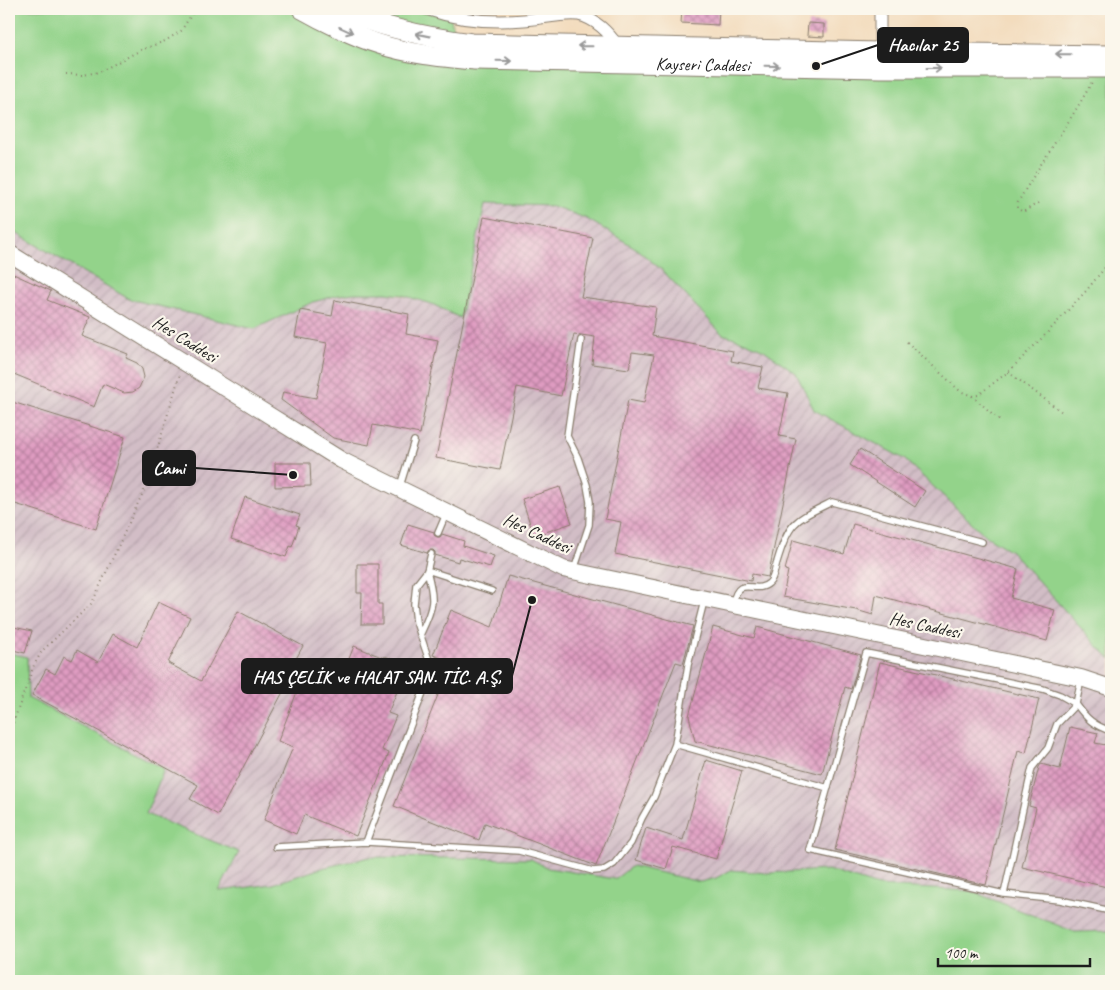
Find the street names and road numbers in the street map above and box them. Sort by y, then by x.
street label: Kayseri Caddesi [655,53,753,76]
street label: Hes Caddesi [149,311,224,369]
street label: Hes Caddesi [500,508,577,559]
street label: Hes Caddesi [888,607,965,644]

